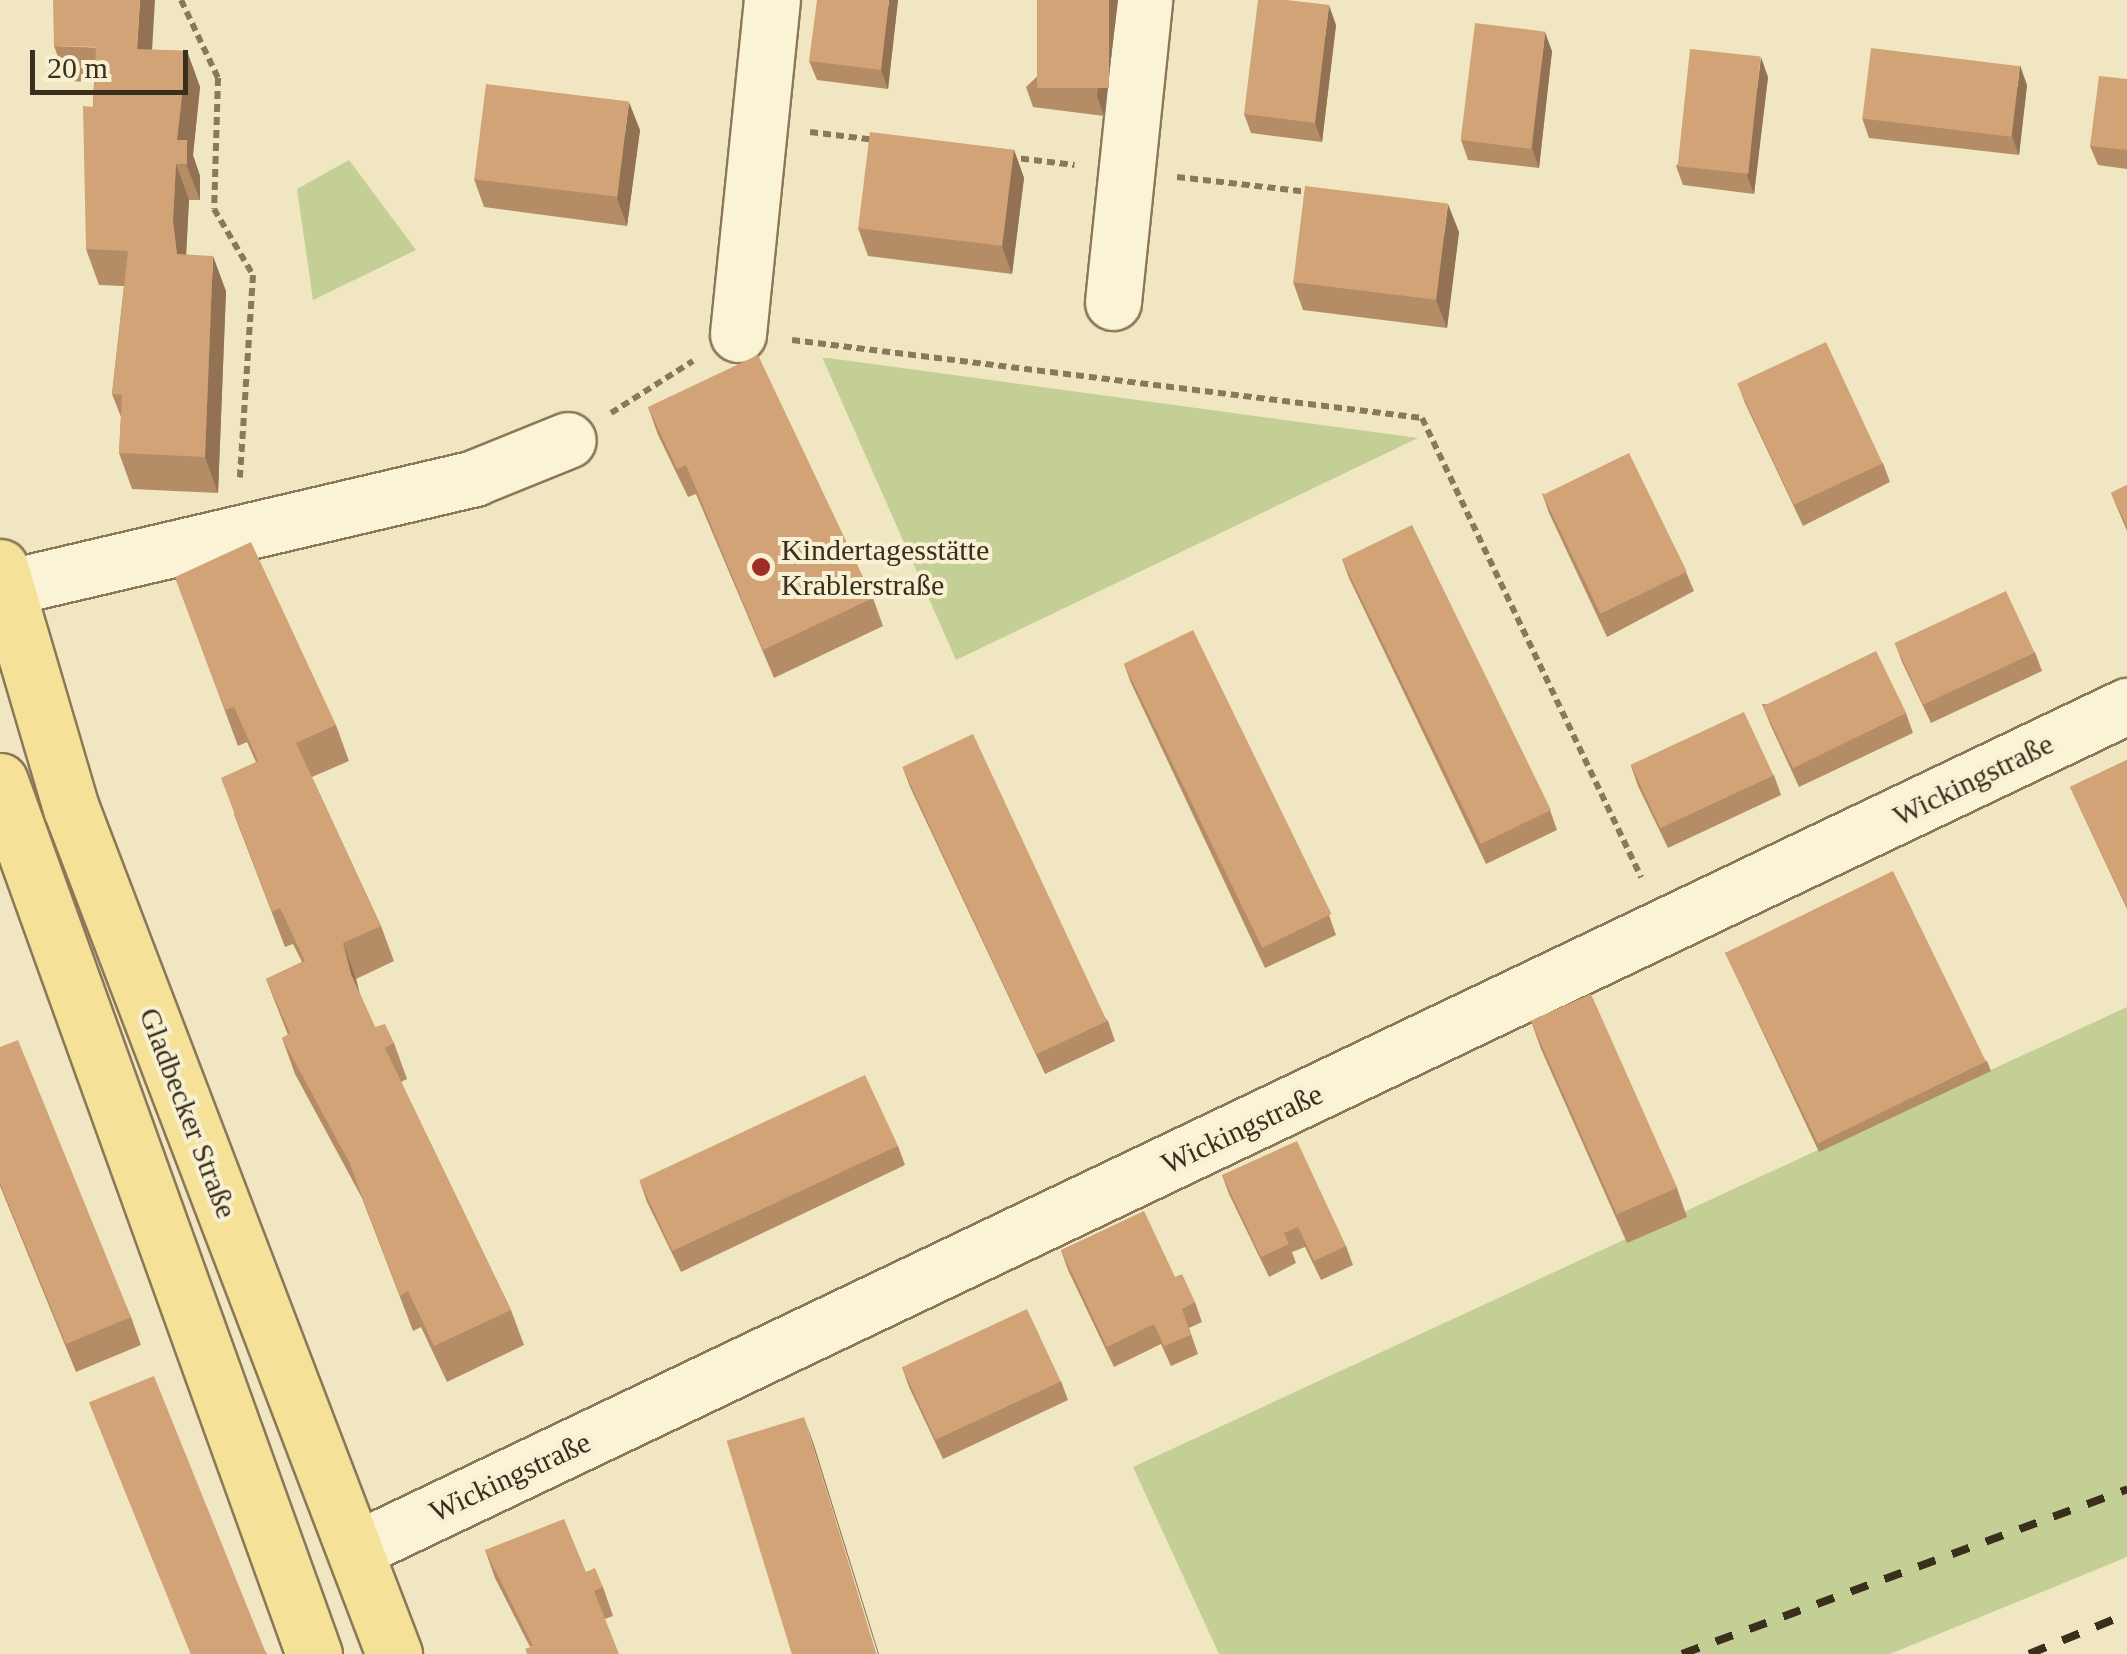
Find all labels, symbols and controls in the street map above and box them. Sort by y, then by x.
scale bar [35,30,192,92]
text: 20 m [47,51,108,84]
place label: Kindertagesstätte Krablerstraße [781,532,989,602]
marker: Kindertagesstätte Krablerstraße [750,556,772,578]
street label: Wickingstraße [1887,726,2059,834]
street label: Gladbecker Straße [131,1003,245,1223]
street label: Wickingstraße [1156,1076,1328,1182]
street label: Wickingstraße [424,1424,596,1530]

